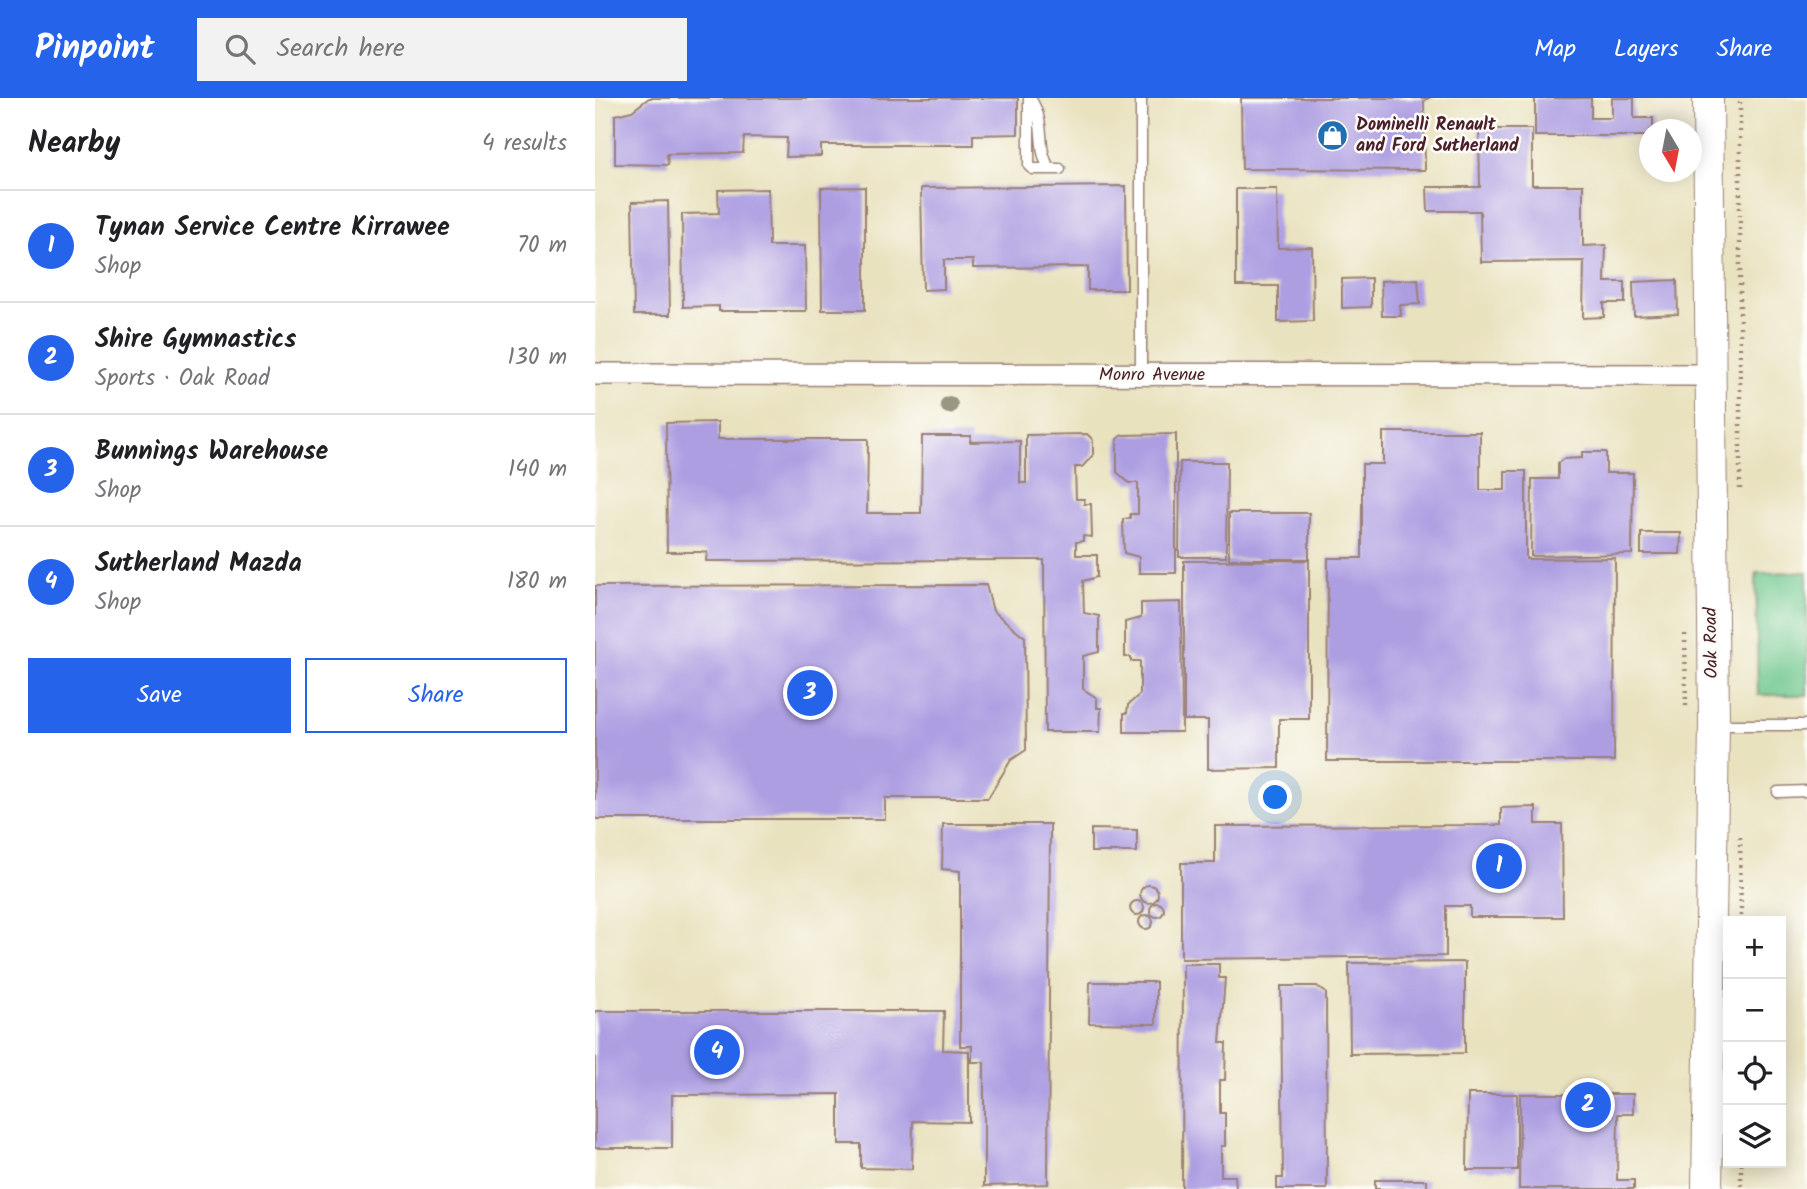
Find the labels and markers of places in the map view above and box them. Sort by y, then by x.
place label: Dominelli Renault and Ford Sutherland [1356,111,1519,161]
shop icon: Dominelli Renault and Ford Sutherland [1316,118,1350,152]
pin: 3 [787,667,833,719]
pin: 1 [1476,840,1522,892]
pin: 4 [694,1026,740,1078]
pin: 2 [1565,1079,1611,1131]

